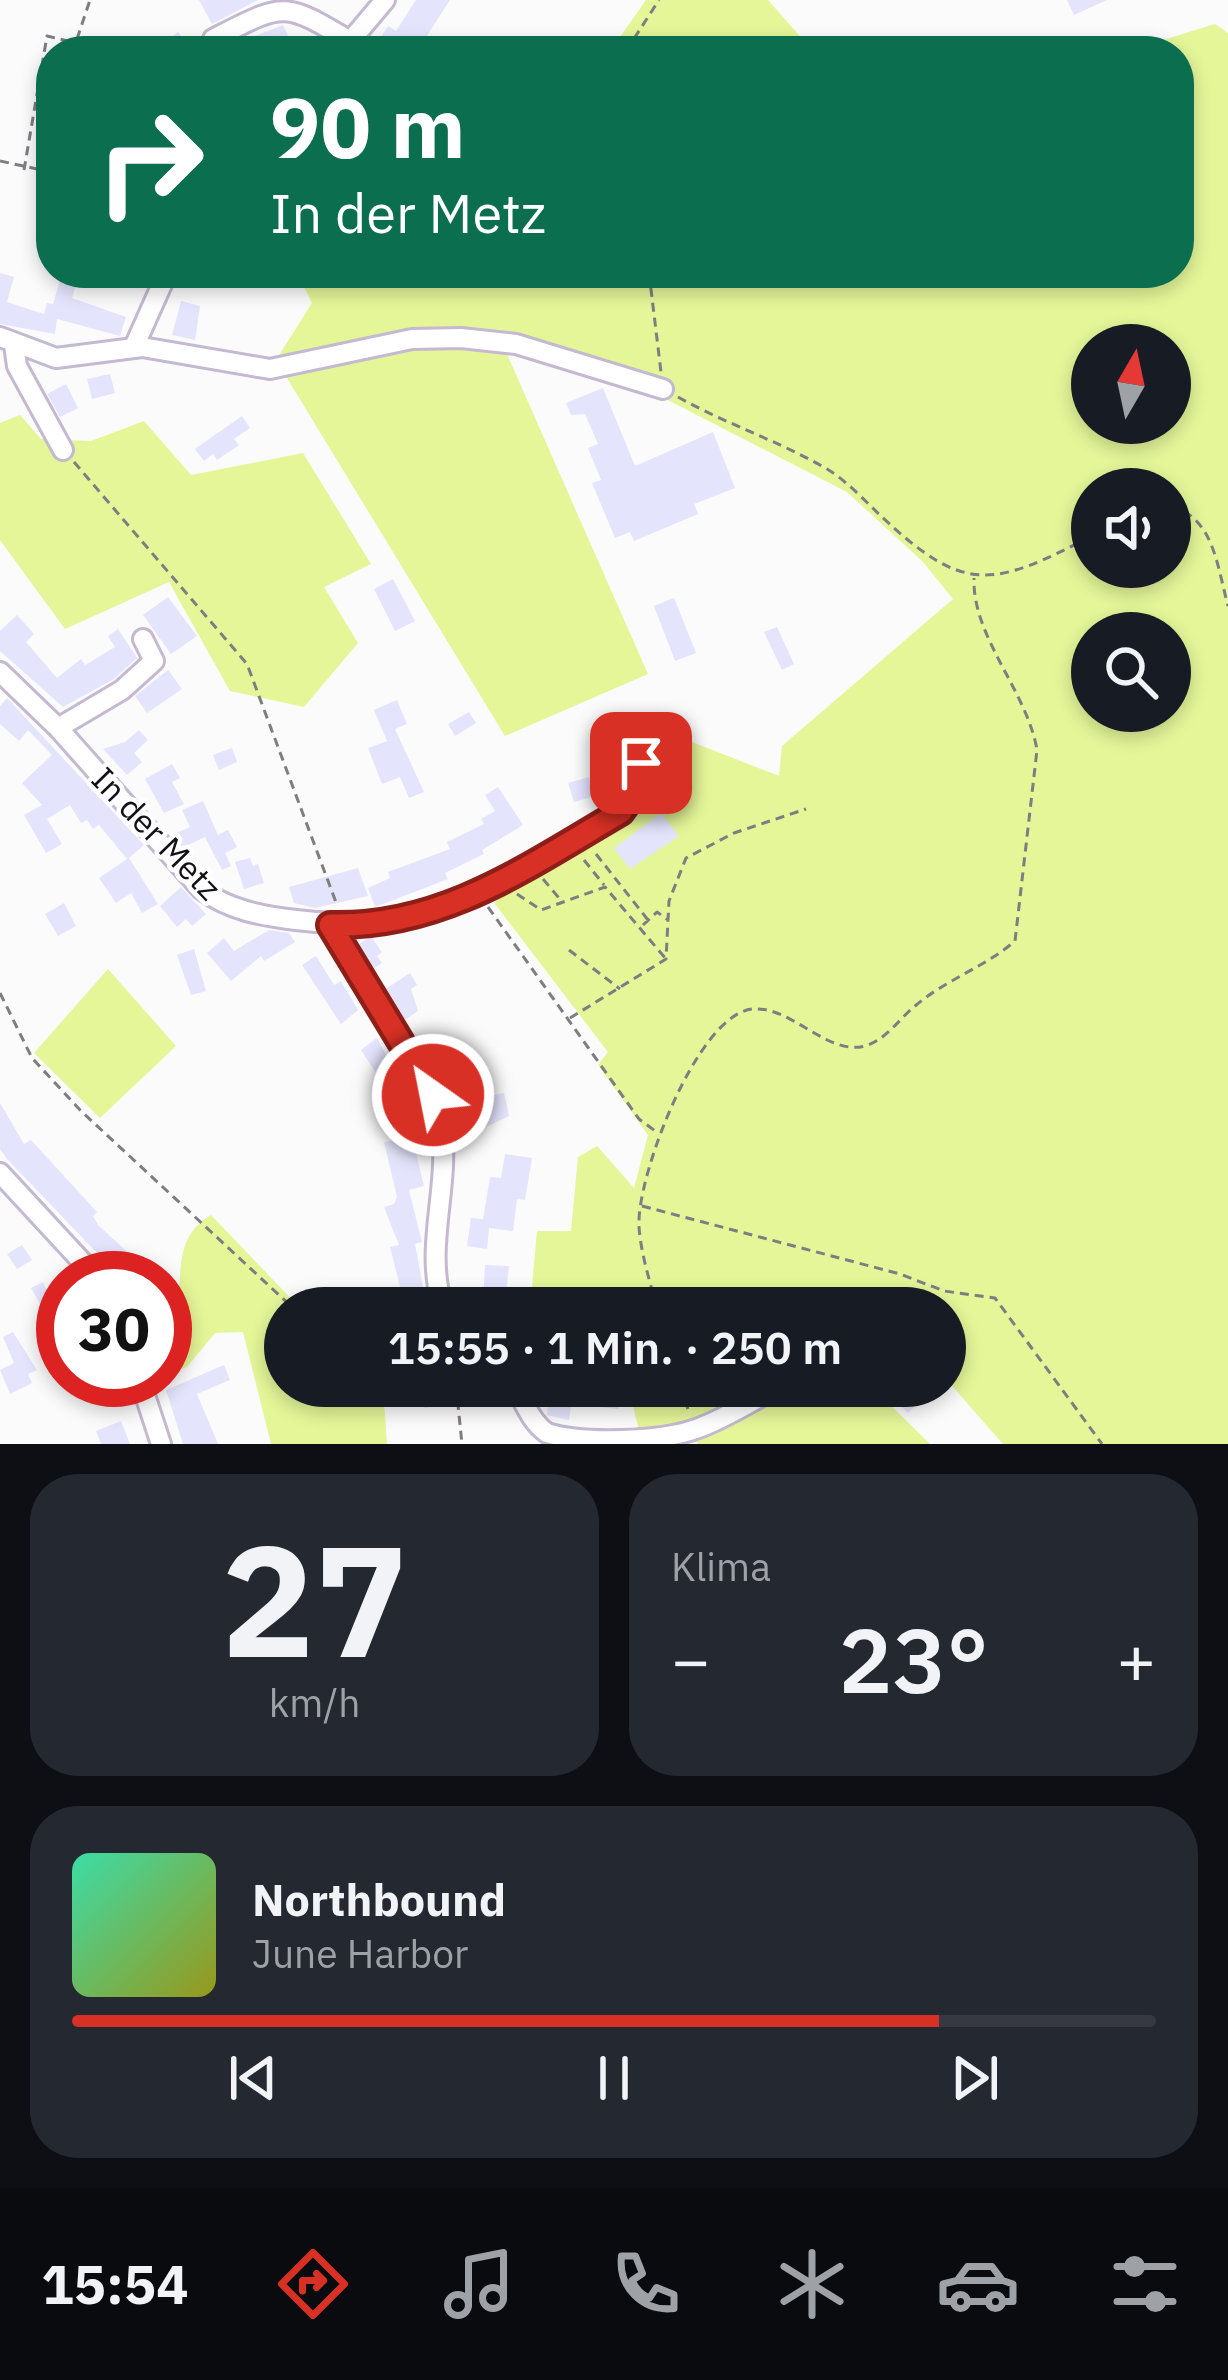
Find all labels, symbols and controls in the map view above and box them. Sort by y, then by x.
text: 90 m [270,72,466,181]
icon: right [72,84,228,240]
text: In der Metz [270,178,546,248]
north arrow [1071,324,1191,444]
map controls [1071,324,1191,732]
button: sound [1071,468,1191,588]
button: search [1071,612,1191,732]
pin [590,712,692,814]
icon: arrive [608,730,674,796]
street label: In der Metz [83,757,231,909]
position arrow [370,1032,496,1158]
speed limit sign: 30 [36,1251,192,1407]
text: 15:55 · 1 Min. · 250 m [388,1318,842,1376]
text: 27 [221,1497,408,1700]
text: Klima [671,1541,771,1592]
text: 23° [838,1601,989,1718]
text: − [671,1616,711,1702]
text: + [1116,1616,1156,1702]
text: km/h [269,1677,360,1728]
text: Northbound [252,1870,506,1928]
text: June Harbor [252,1928,468,1979]
icon: previous [220,2045,286,2111]
icon: pause [581,2045,647,2111]
icon: next [942,2045,1008,2111]
icon: directions [271,2242,355,2326]
icon: music [437,2242,521,2326]
icon: phone [604,2242,688,2326]
icon: climate [770,2242,854,2326]
icon: car [936,2242,1020,2326]
icon: filters [1103,2242,1187,2326]
text: 15:54 [41,2249,189,2319]

